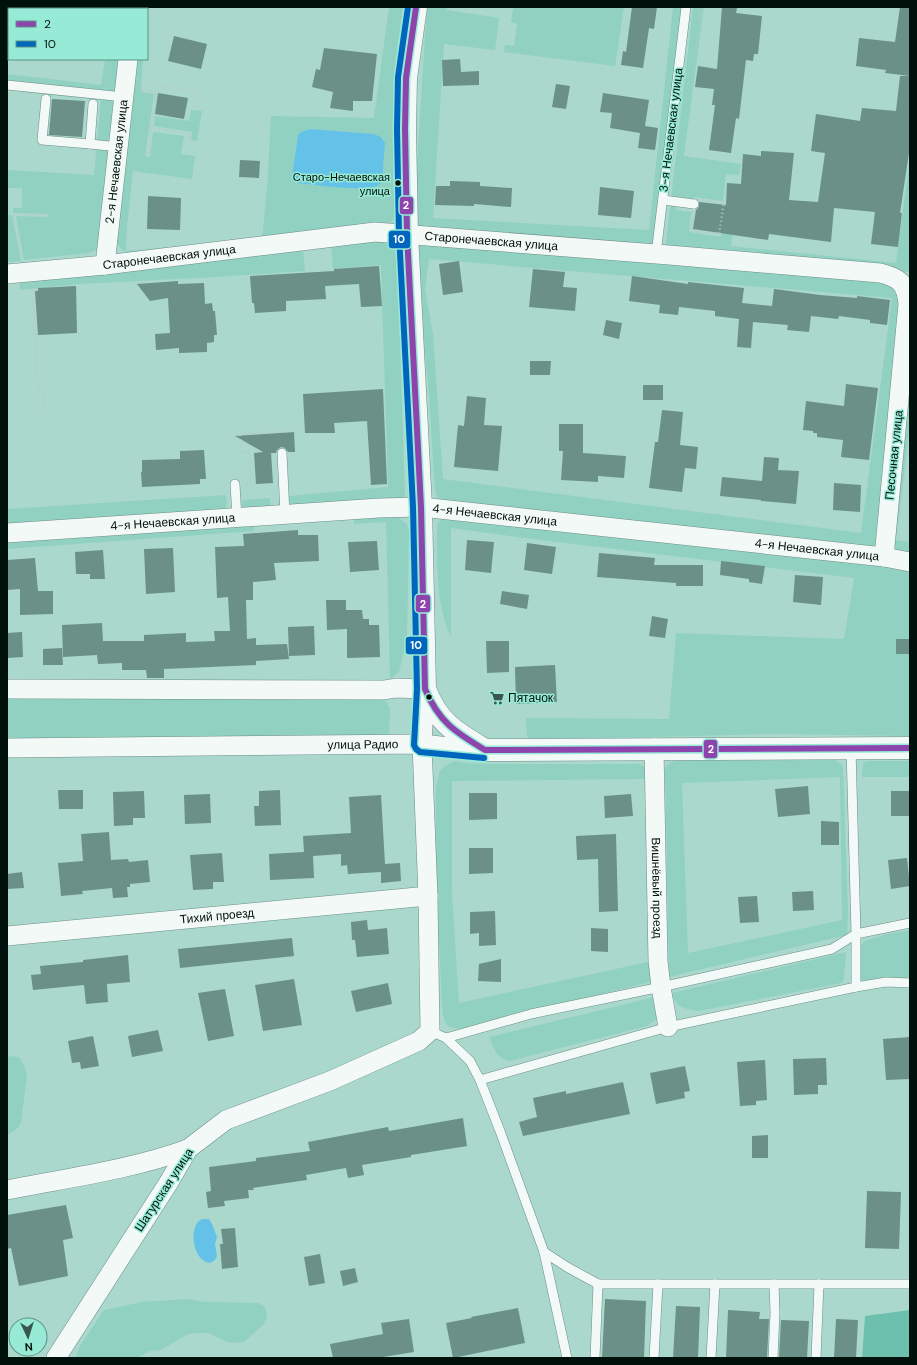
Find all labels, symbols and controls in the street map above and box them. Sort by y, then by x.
legend [8,8,148,60]
text: 2 [44,16,51,32]
text: 10 [44,36,56,52]
street label: 3-я Нечаевская улица [655,67,687,193]
street label: 2-я Нечаевская улица [102,98,131,225]
place label: Старо-Нечаевская улица [293,170,391,198]
marker: Старо-Нечаевская улица [393,178,403,188]
line badge: 2 [399,196,414,215]
text: 2 [403,198,409,212]
street label: Старонечаевская улица [424,228,559,254]
line badge: 10 [388,230,411,249]
text: 10 [393,232,405,246]
street label: Старонечаевская улица [102,241,237,273]
street label: Песочная улица [881,409,907,501]
street label: 4-я Нечаевская улица [432,500,558,530]
street label: 4-я Нечаевская улица [110,510,236,534]
street label: 4-я Нечаевская улица [754,535,880,564]
line badge: 2 [415,594,431,613]
text: 2 [420,597,426,611]
line badge: 10 [405,636,428,655]
text: 10 [410,638,422,652]
supermarket icon: Пятачок [489,690,505,706]
place label: Пятачок [508,690,554,706]
unlabelled marker [424,692,434,702]
street label: улица Радио [327,736,399,753]
line badge: 2 [703,739,718,759]
text: 2 [708,742,714,756]
street label: Вишнёвый проезд [648,837,666,939]
street label: Тихий проезд [179,905,255,928]
street label: Шатурская улица [131,1145,197,1235]
north arrow [8,1317,48,1357]
text: N [24,1340,33,1354]

